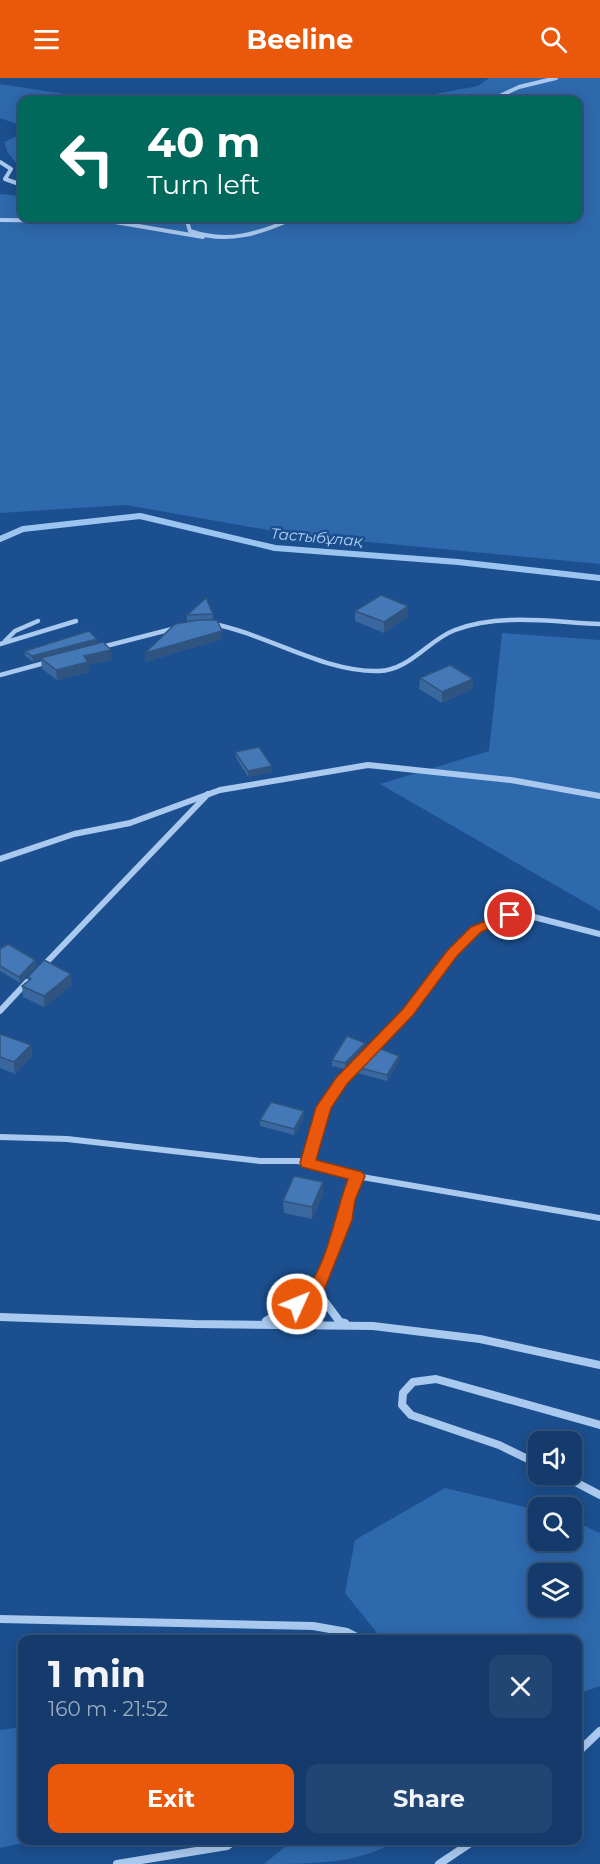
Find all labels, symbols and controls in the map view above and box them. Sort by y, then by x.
icon: menu [30,23,63,56]
text: Beeline [247,23,353,56]
icon: search [537,23,570,56]
text: 40 m [147,116,260,168]
icon: left [48,120,126,198]
text: Turn left [147,168,260,201]
water label: Тастыбұлақ [270,523,365,551]
pin [484,889,535,940]
icon: arrive [493,898,526,931]
position arrow [265,1272,329,1336]
map controls [528,1431,582,1617]
button: sound [528,1431,582,1485]
button: search [528,1497,582,1551]
button: layers [528,1563,582,1617]
text: 1 min [48,1652,146,1696]
button: close [489,1655,552,1718]
text: 160 m · 21:52 [48,1697,168,1721]
button: Exit [48,1764,294,1833]
button: Share [306,1764,552,1833]

